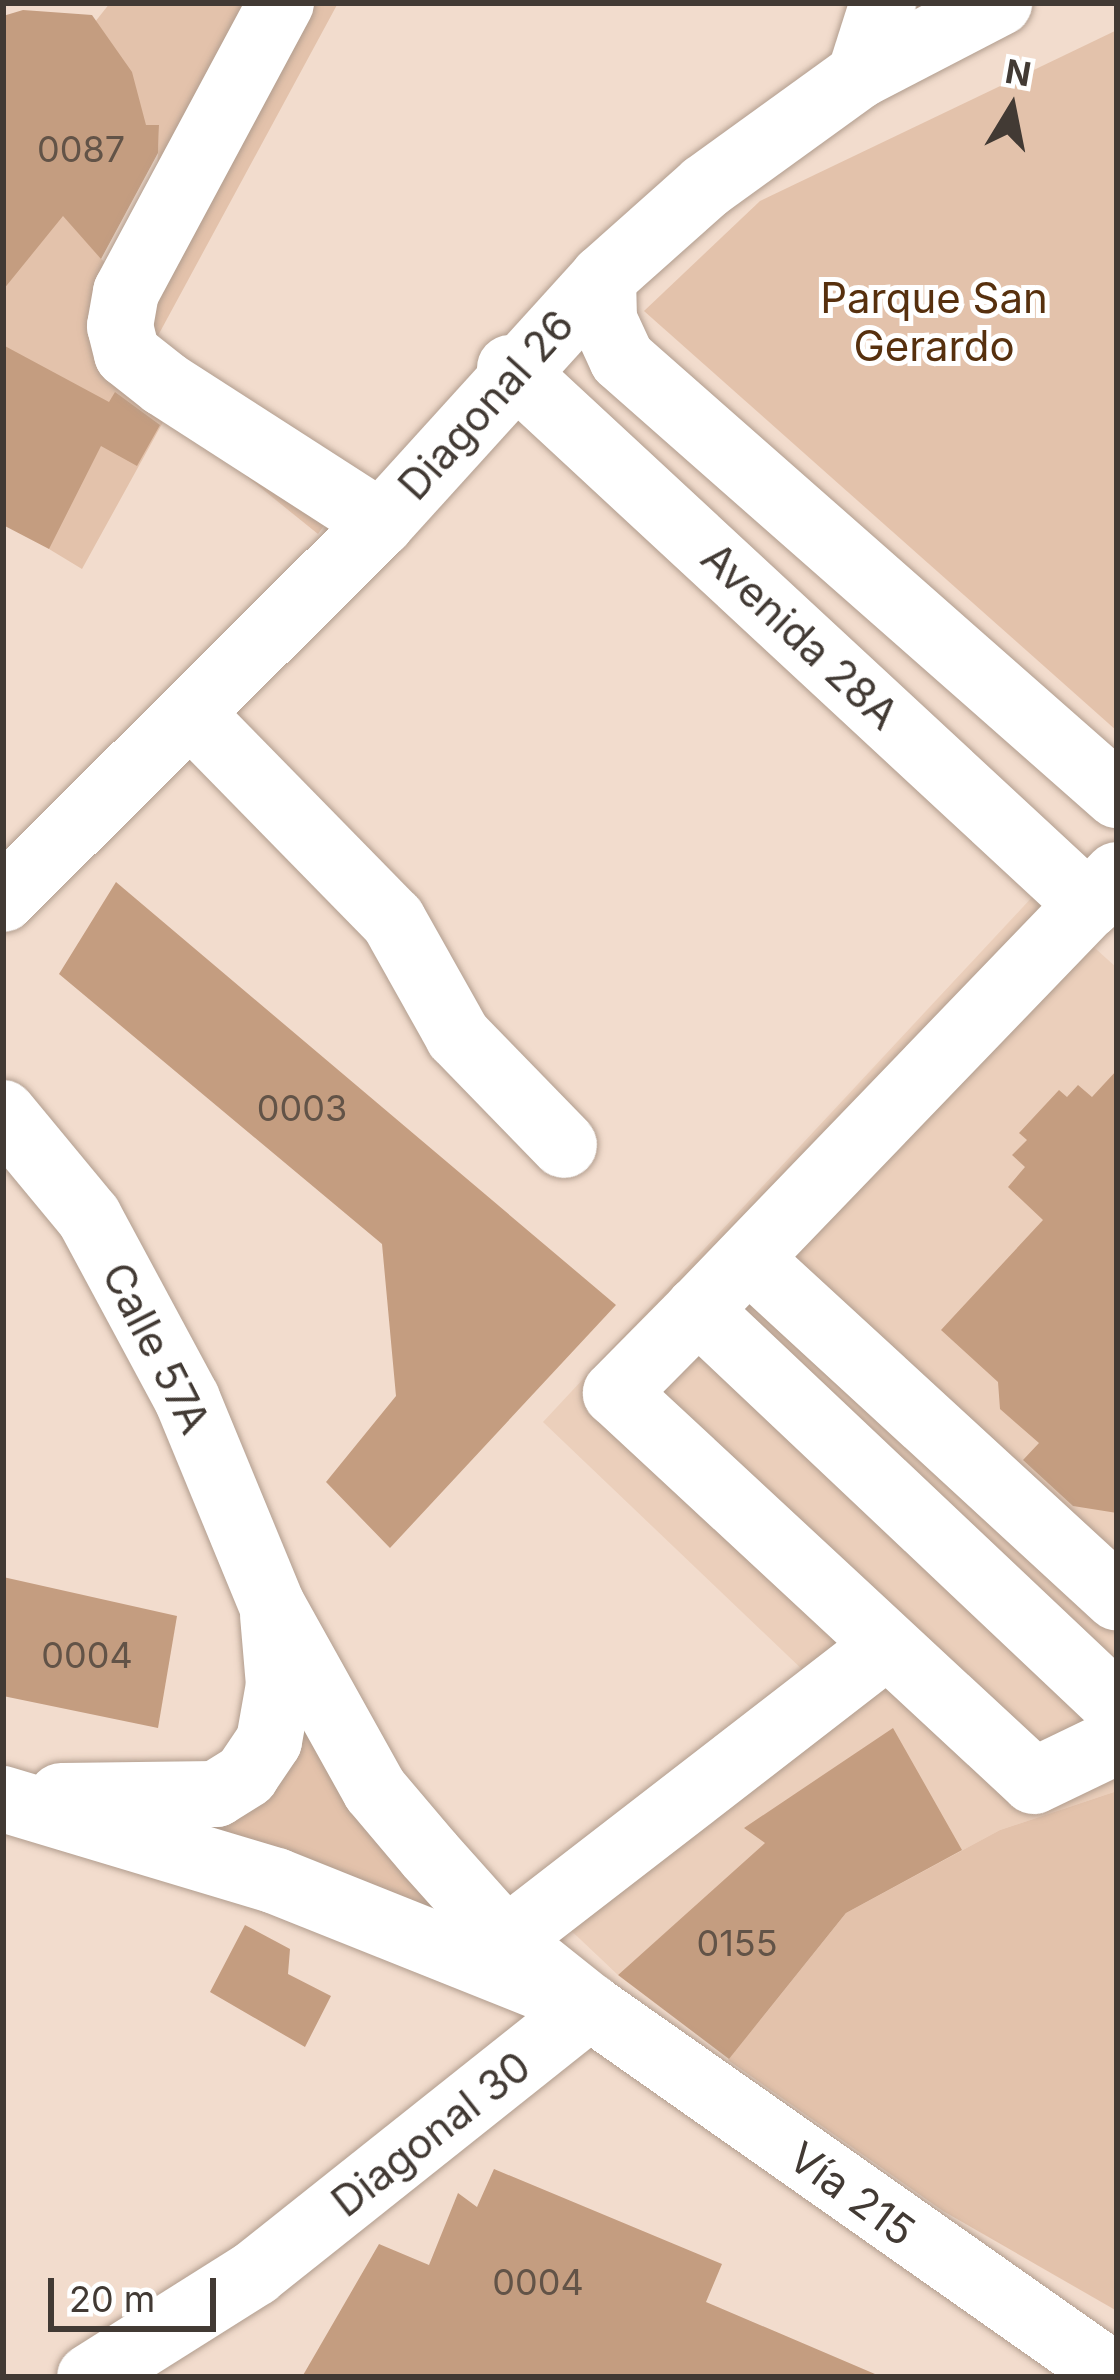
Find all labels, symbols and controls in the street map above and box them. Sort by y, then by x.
north arrow [952,48,1072,168]
text: N [1002,51,1034,94]
house number: 0087 [37,128,125,172]
park label: Parque San Gerardo [820,273,1048,372]
street label: Diagonal 26 [388,300,584,510]
street label: Avenida 28A [691,532,909,740]
house number: 0003 [257,1087,347,1131]
street label: Calle 57A [92,1254,220,1442]
house number: 0004 [41,1634,133,1678]
house number: 0155 [696,1922,778,1966]
street label: Diagonal 30 [322,2041,540,2227]
street label: Vía 215 [779,2132,925,2256]
scale bar [54,2254,222,2328]
house number: 0004 [492,2261,584,2305]
text: 20 m [69,2277,155,2321]

